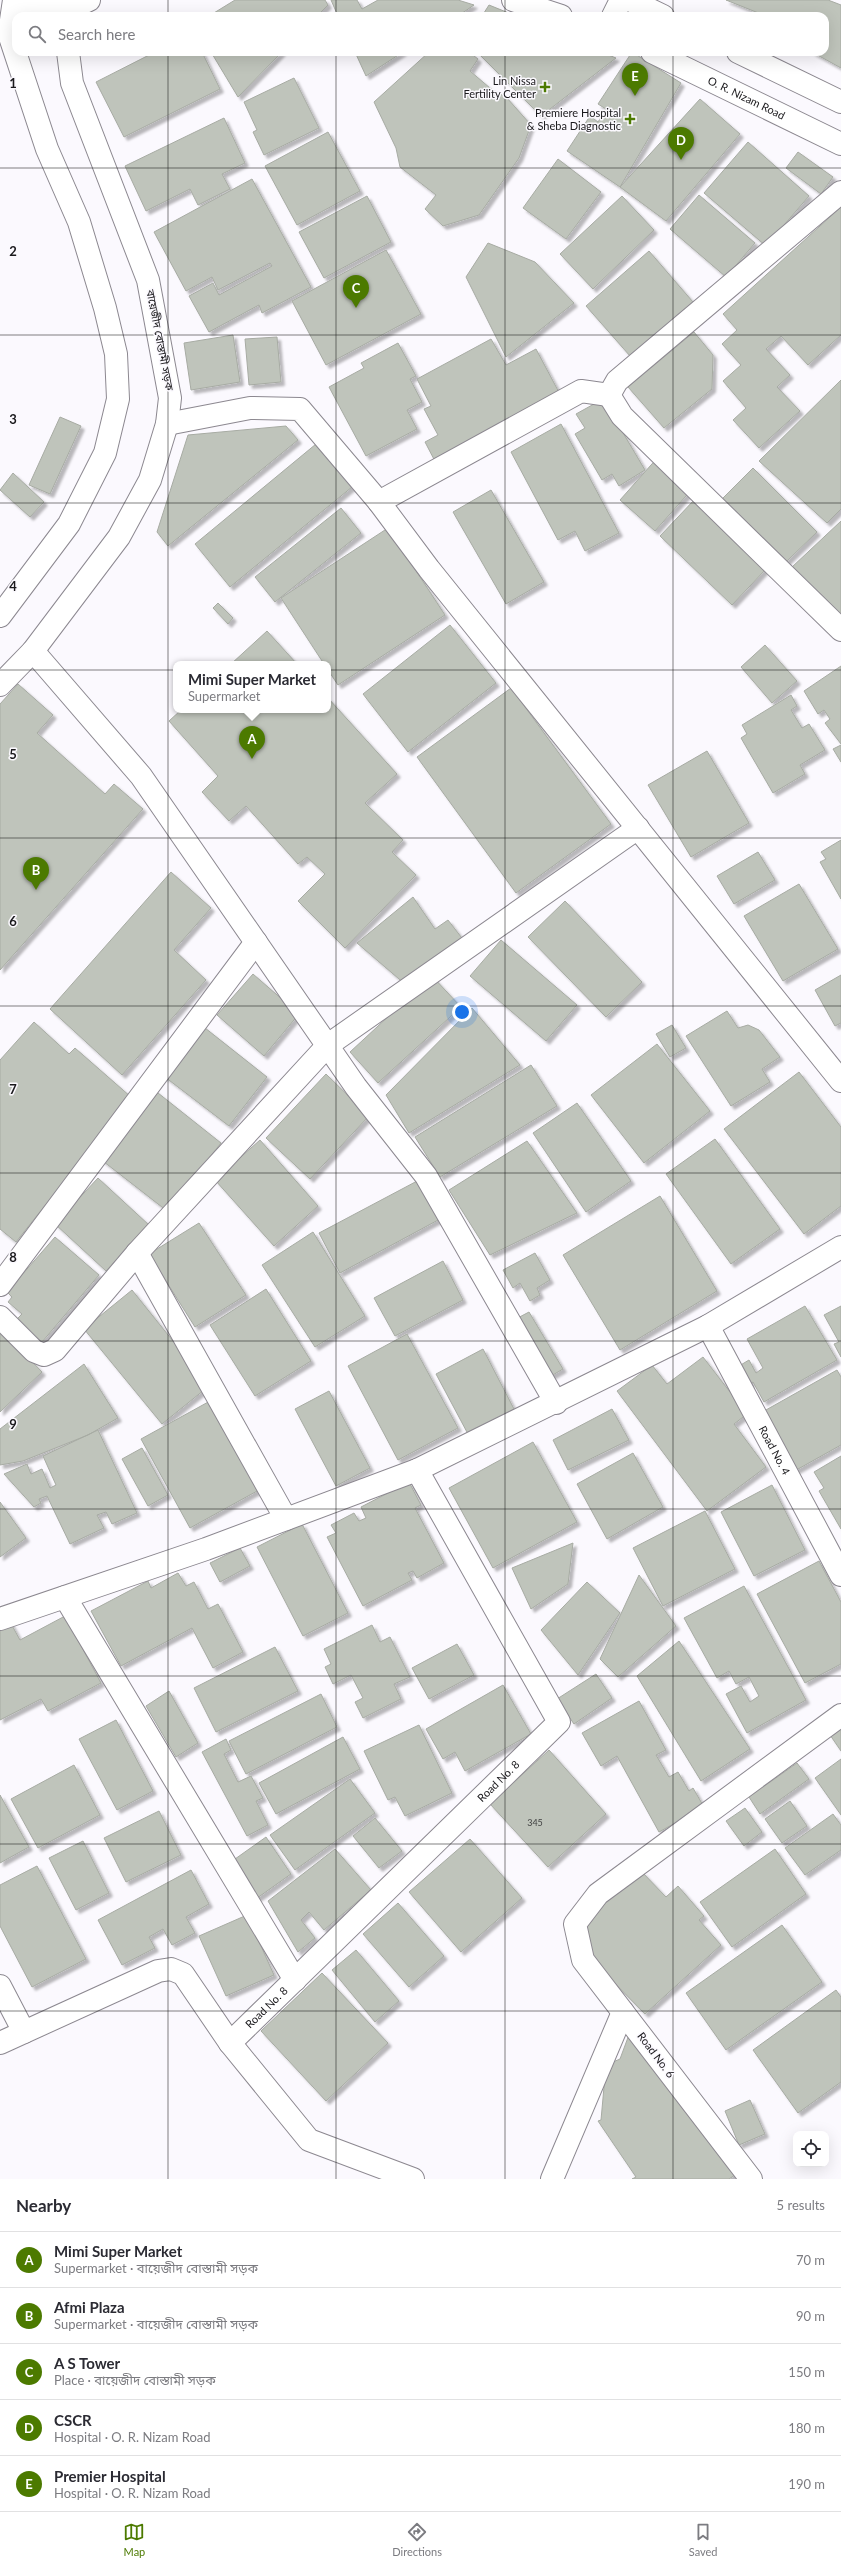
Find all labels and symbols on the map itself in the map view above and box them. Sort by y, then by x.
pin: E [622,63,648,96]
street label: O. R. Nizam Road [706,73,787,122]
place label: Lin Nissa Fertility Center [463,74,536,100]
text: 1 [9,75,17,91]
marker: Lin Nissa Fertility Center [539,81,551,93]
place label: Premiere Hospital & Sheba Diagnostic [527,106,621,132]
marker: Premiere Hospital & Sheba Diagnostic [624,113,636,125]
pin: D [668,127,694,160]
text: 2 [9,243,17,259]
pin: C [343,275,369,308]
street label: বায়েজীদ বোস্তামী সড়ক [144,287,177,392]
text: 3 [9,411,17,427]
text: 4 [9,578,17,594]
pin: A [239,726,265,759]
text: 5 [9,746,17,762]
pin: B [23,857,49,890]
text: 6 [9,913,17,929]
your location [452,1002,472,1022]
text: 7 [9,1081,17,1097]
text: 8 [9,1249,17,1265]
text: 9 [9,1416,17,1432]
street label: Road No. 4 [757,1423,794,1477]
street label: Road No. 8 [474,1757,522,1804]
house number: 345 [527,1817,543,1828]
street label: Road No. 8 [242,1984,290,2030]
street label: Road No. 6 [635,2029,678,2080]

